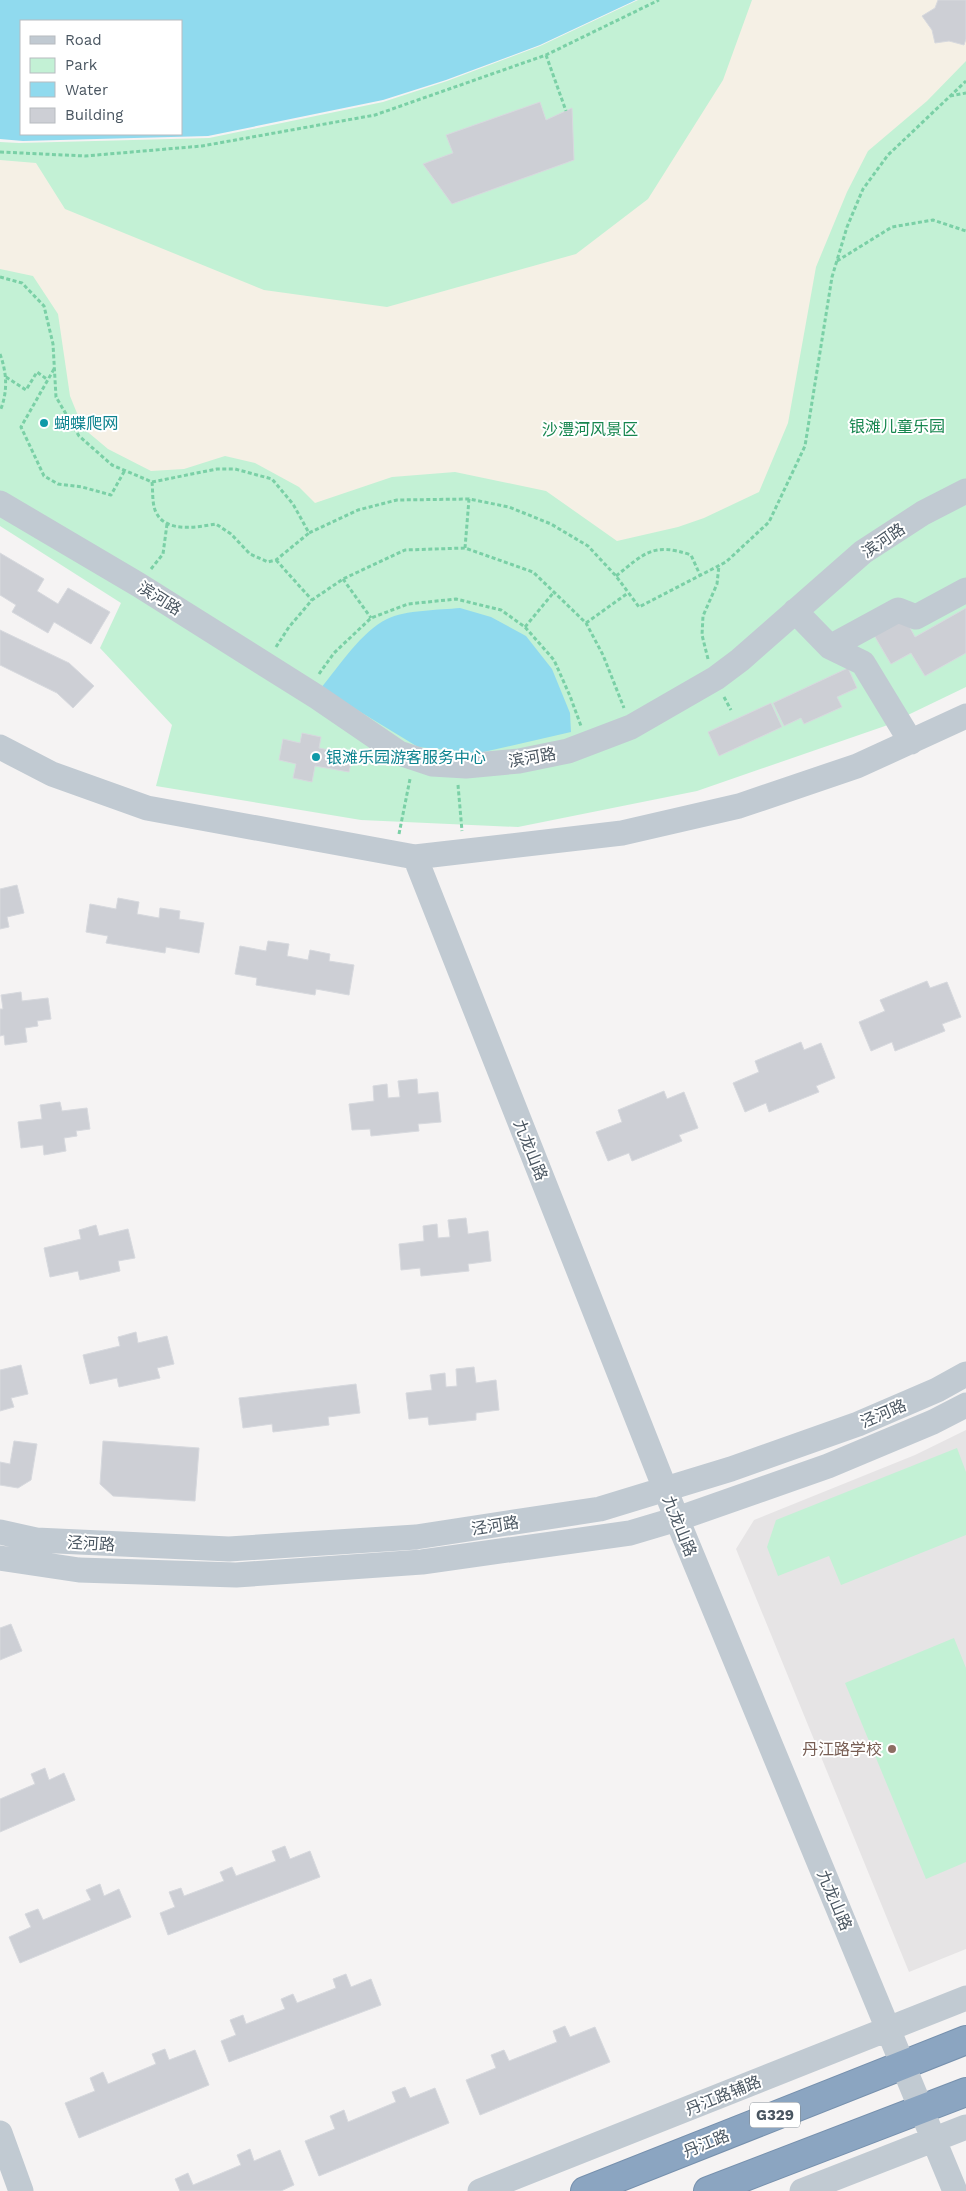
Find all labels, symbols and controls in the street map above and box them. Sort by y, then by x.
legend [20,20,182,135]
text: Road [65,31,102,49]
text: Park [65,56,98,74]
text: Water [65,81,108,99]
text: Building [65,106,123,124]
place label: 蝴蝶爬网 [54,414,118,433]
marker: 蝴蝶爬网 [38,417,50,429]
park label: 银滩儿童乐园 [849,417,945,436]
park label: 沙澧河风景区 [542,420,638,439]
street label: 滨河路 [858,519,908,562]
street label: 滨河路 [134,578,185,619]
street label: 滨河路 [507,744,557,771]
place label: 银滩乐园游客服务中心 [326,748,486,767]
marker: 银滩乐园游客服务中心 [310,751,322,763]
street label: 九龙山路 [510,1117,551,1183]
street label: 泾河路 [857,1395,909,1432]
street label: 九龙山路 [659,1493,700,1559]
street label: 泾河路 [470,1512,520,1539]
street label: 泾河路 [67,1533,115,1554]
place label: 丹江路学校 [802,1740,882,1759]
marker: 丹江路学校 [886,1743,898,1755]
street label: 九龙山路 [813,1867,856,1933]
street label: 丹江路辅路 [683,2072,764,2119]
road number: G329 [750,2102,800,2128]
street label: 丹江路 [680,2126,732,2161]

